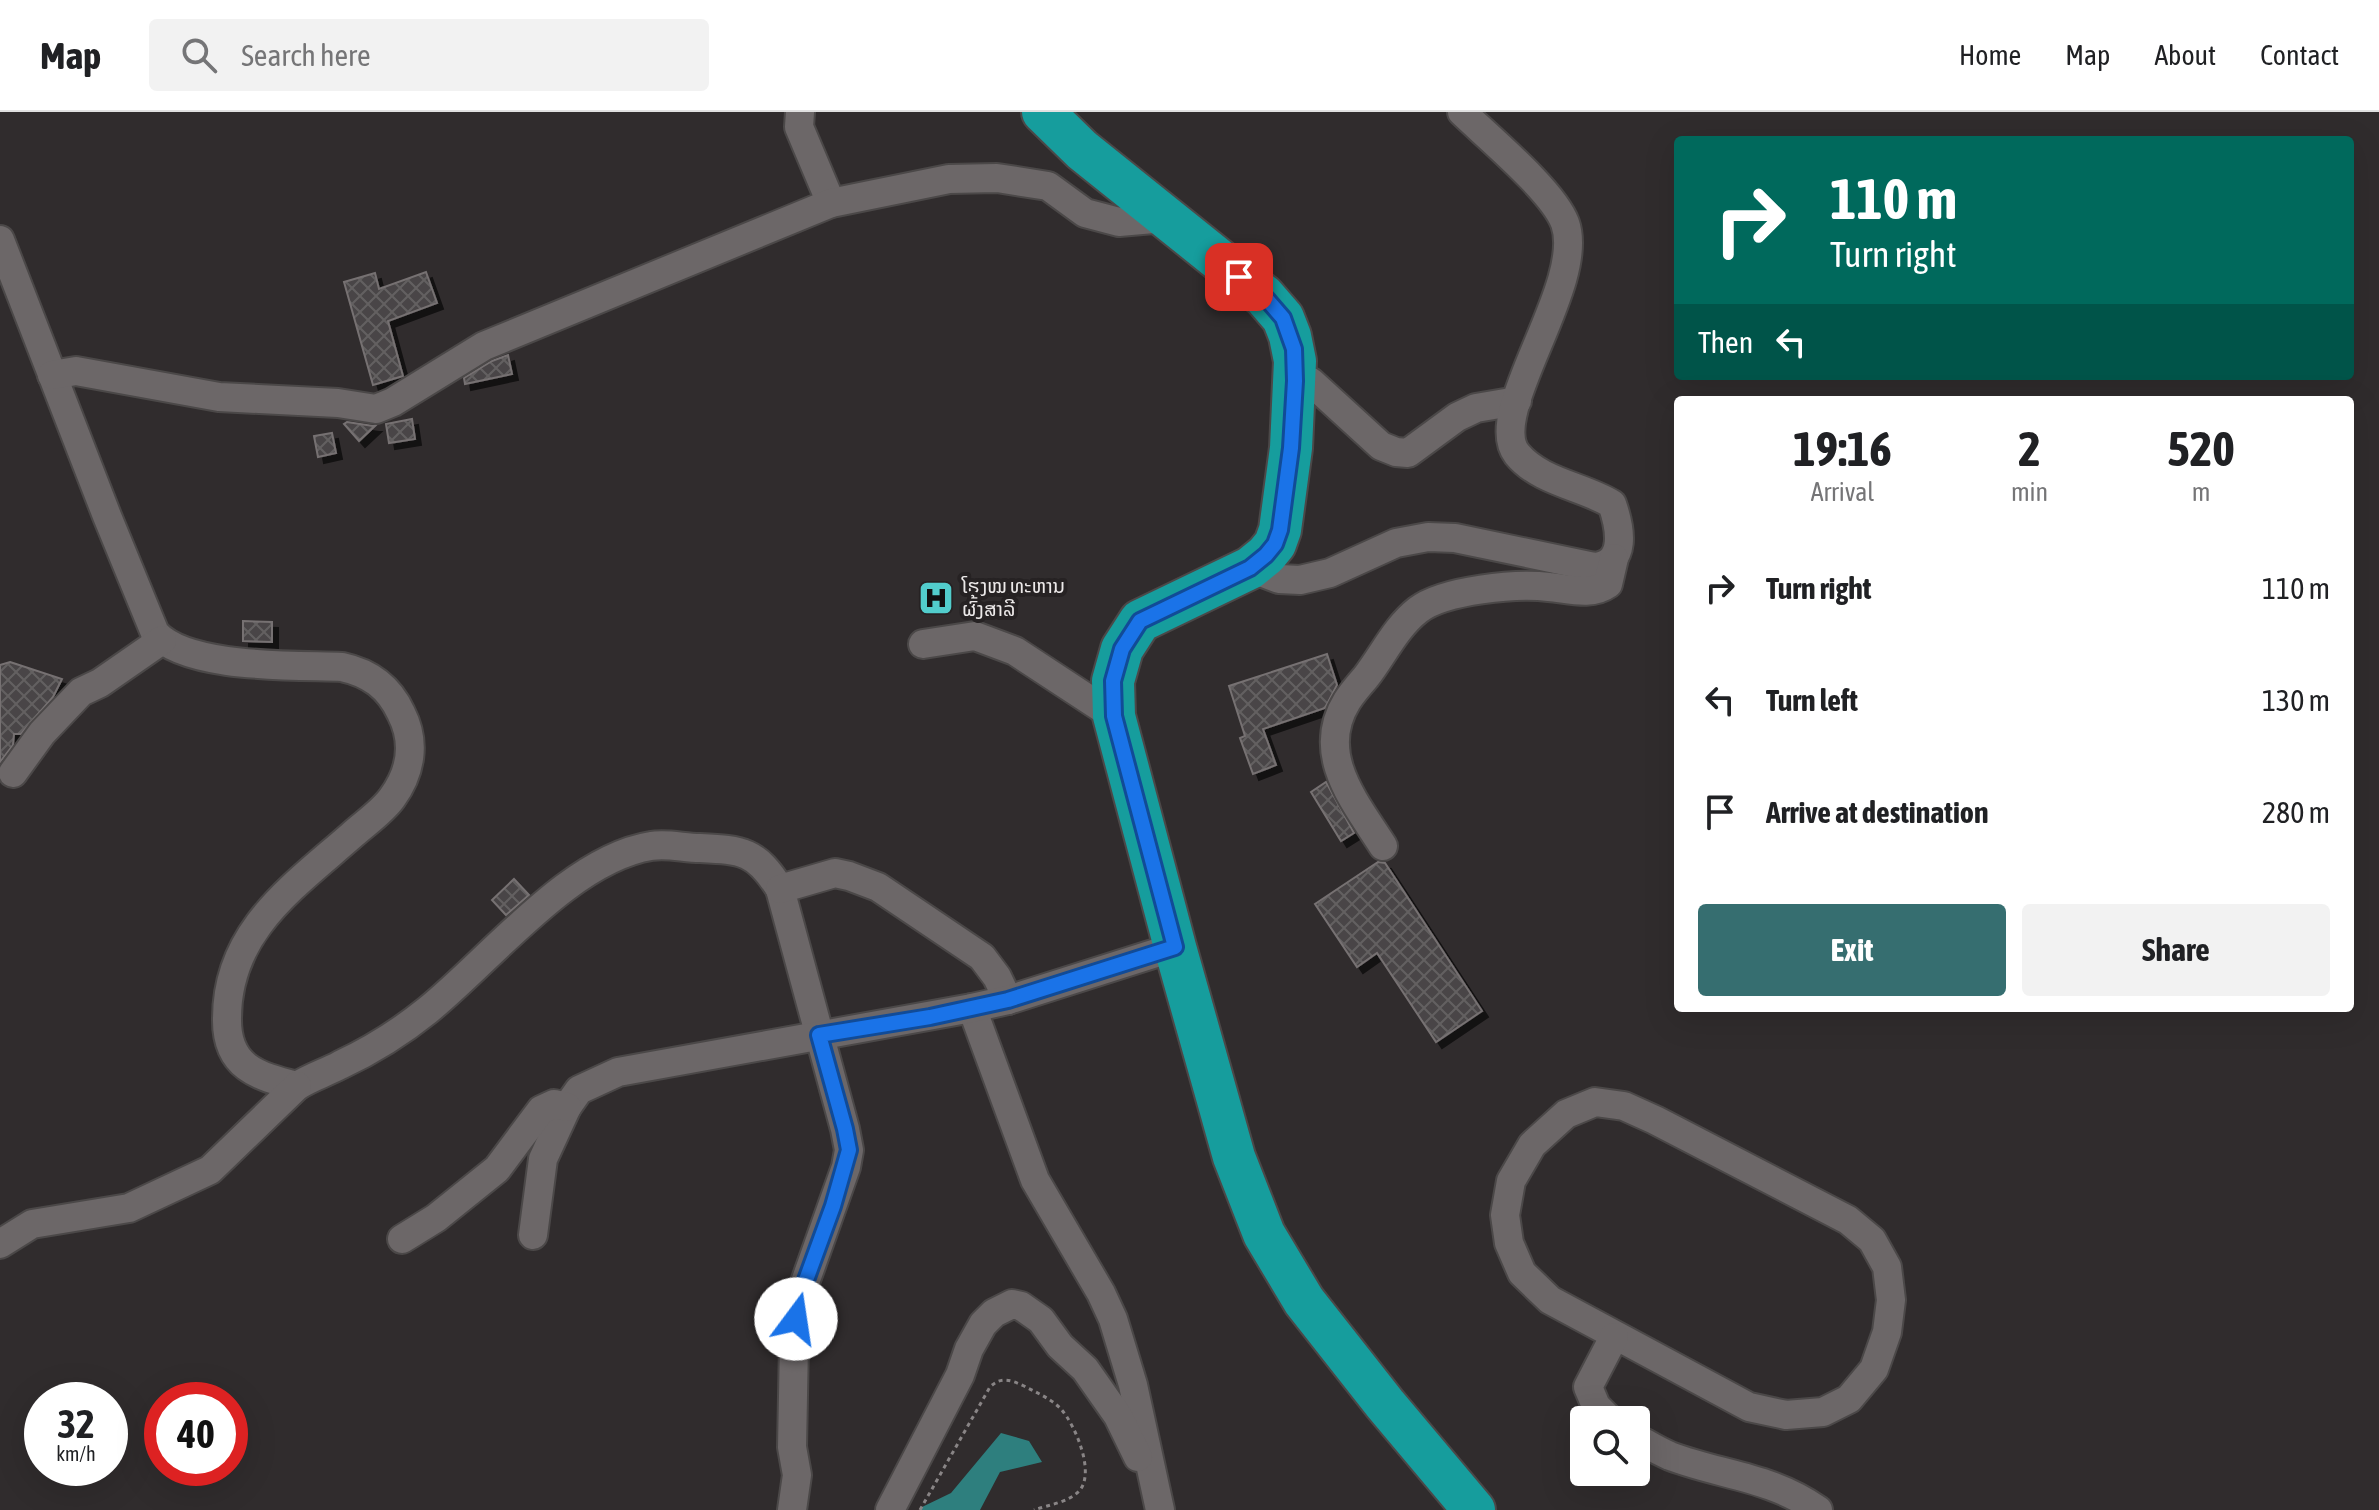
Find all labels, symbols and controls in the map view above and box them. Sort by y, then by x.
search box [149,19,709,91]
icon: search [177,33,221,77]
text: Map [40,34,101,77]
text: Search here [241,38,371,72]
text: Home [1959,39,2021,71]
text: Map [2065,39,2110,71]
text: About [2154,39,2216,71]
text: Contact [2260,39,2339,71]
text: 110 m [1830,167,1957,231]
icon: right [1698,168,1802,272]
text: Turn right [1830,233,1957,275]
pin [1205,243,1273,311]
icon: arrive [1217,255,1261,299]
icon: left [1769,320,1813,364]
text: Then [1698,325,1753,359]
text: 19:16 [1793,421,1892,476]
text: 2 [2018,421,2041,476]
text: 520 [2167,421,2235,476]
text: Arrival [1811,477,1874,507]
text: min [2011,477,2048,507]
text: m [2192,477,2210,507]
icon: right [1698,566,1742,610]
text: Turn right [1766,571,1872,605]
text: 110 m [2262,571,2330,605]
place label: ໂຮງໝ ທະຫານ ຜົ້ງສາລີ [961,574,1065,620]
hospital icon: ໂຮງໝ ທະຫານ ຜົ້ງສາລີ [917,579,955,617]
icon: left [1698,678,1742,722]
text: Turn left [1766,683,1858,717]
text: 130 m [2262,683,2330,717]
icon: arrive [1698,790,1742,834]
text: Arrive at destination [1766,795,1988,829]
text: 280 m [2262,795,2330,829]
button: Exit [1698,904,2006,996]
button: Share [2022,904,2330,996]
position arrow [754,1277,838,1361]
speed limit sign: 40 [144,1382,248,1486]
text: 32 [57,1401,95,1446]
map controls [1570,1406,1650,1486]
button: search [1570,1406,1650,1486]
text: km/h [56,1442,96,1465]

